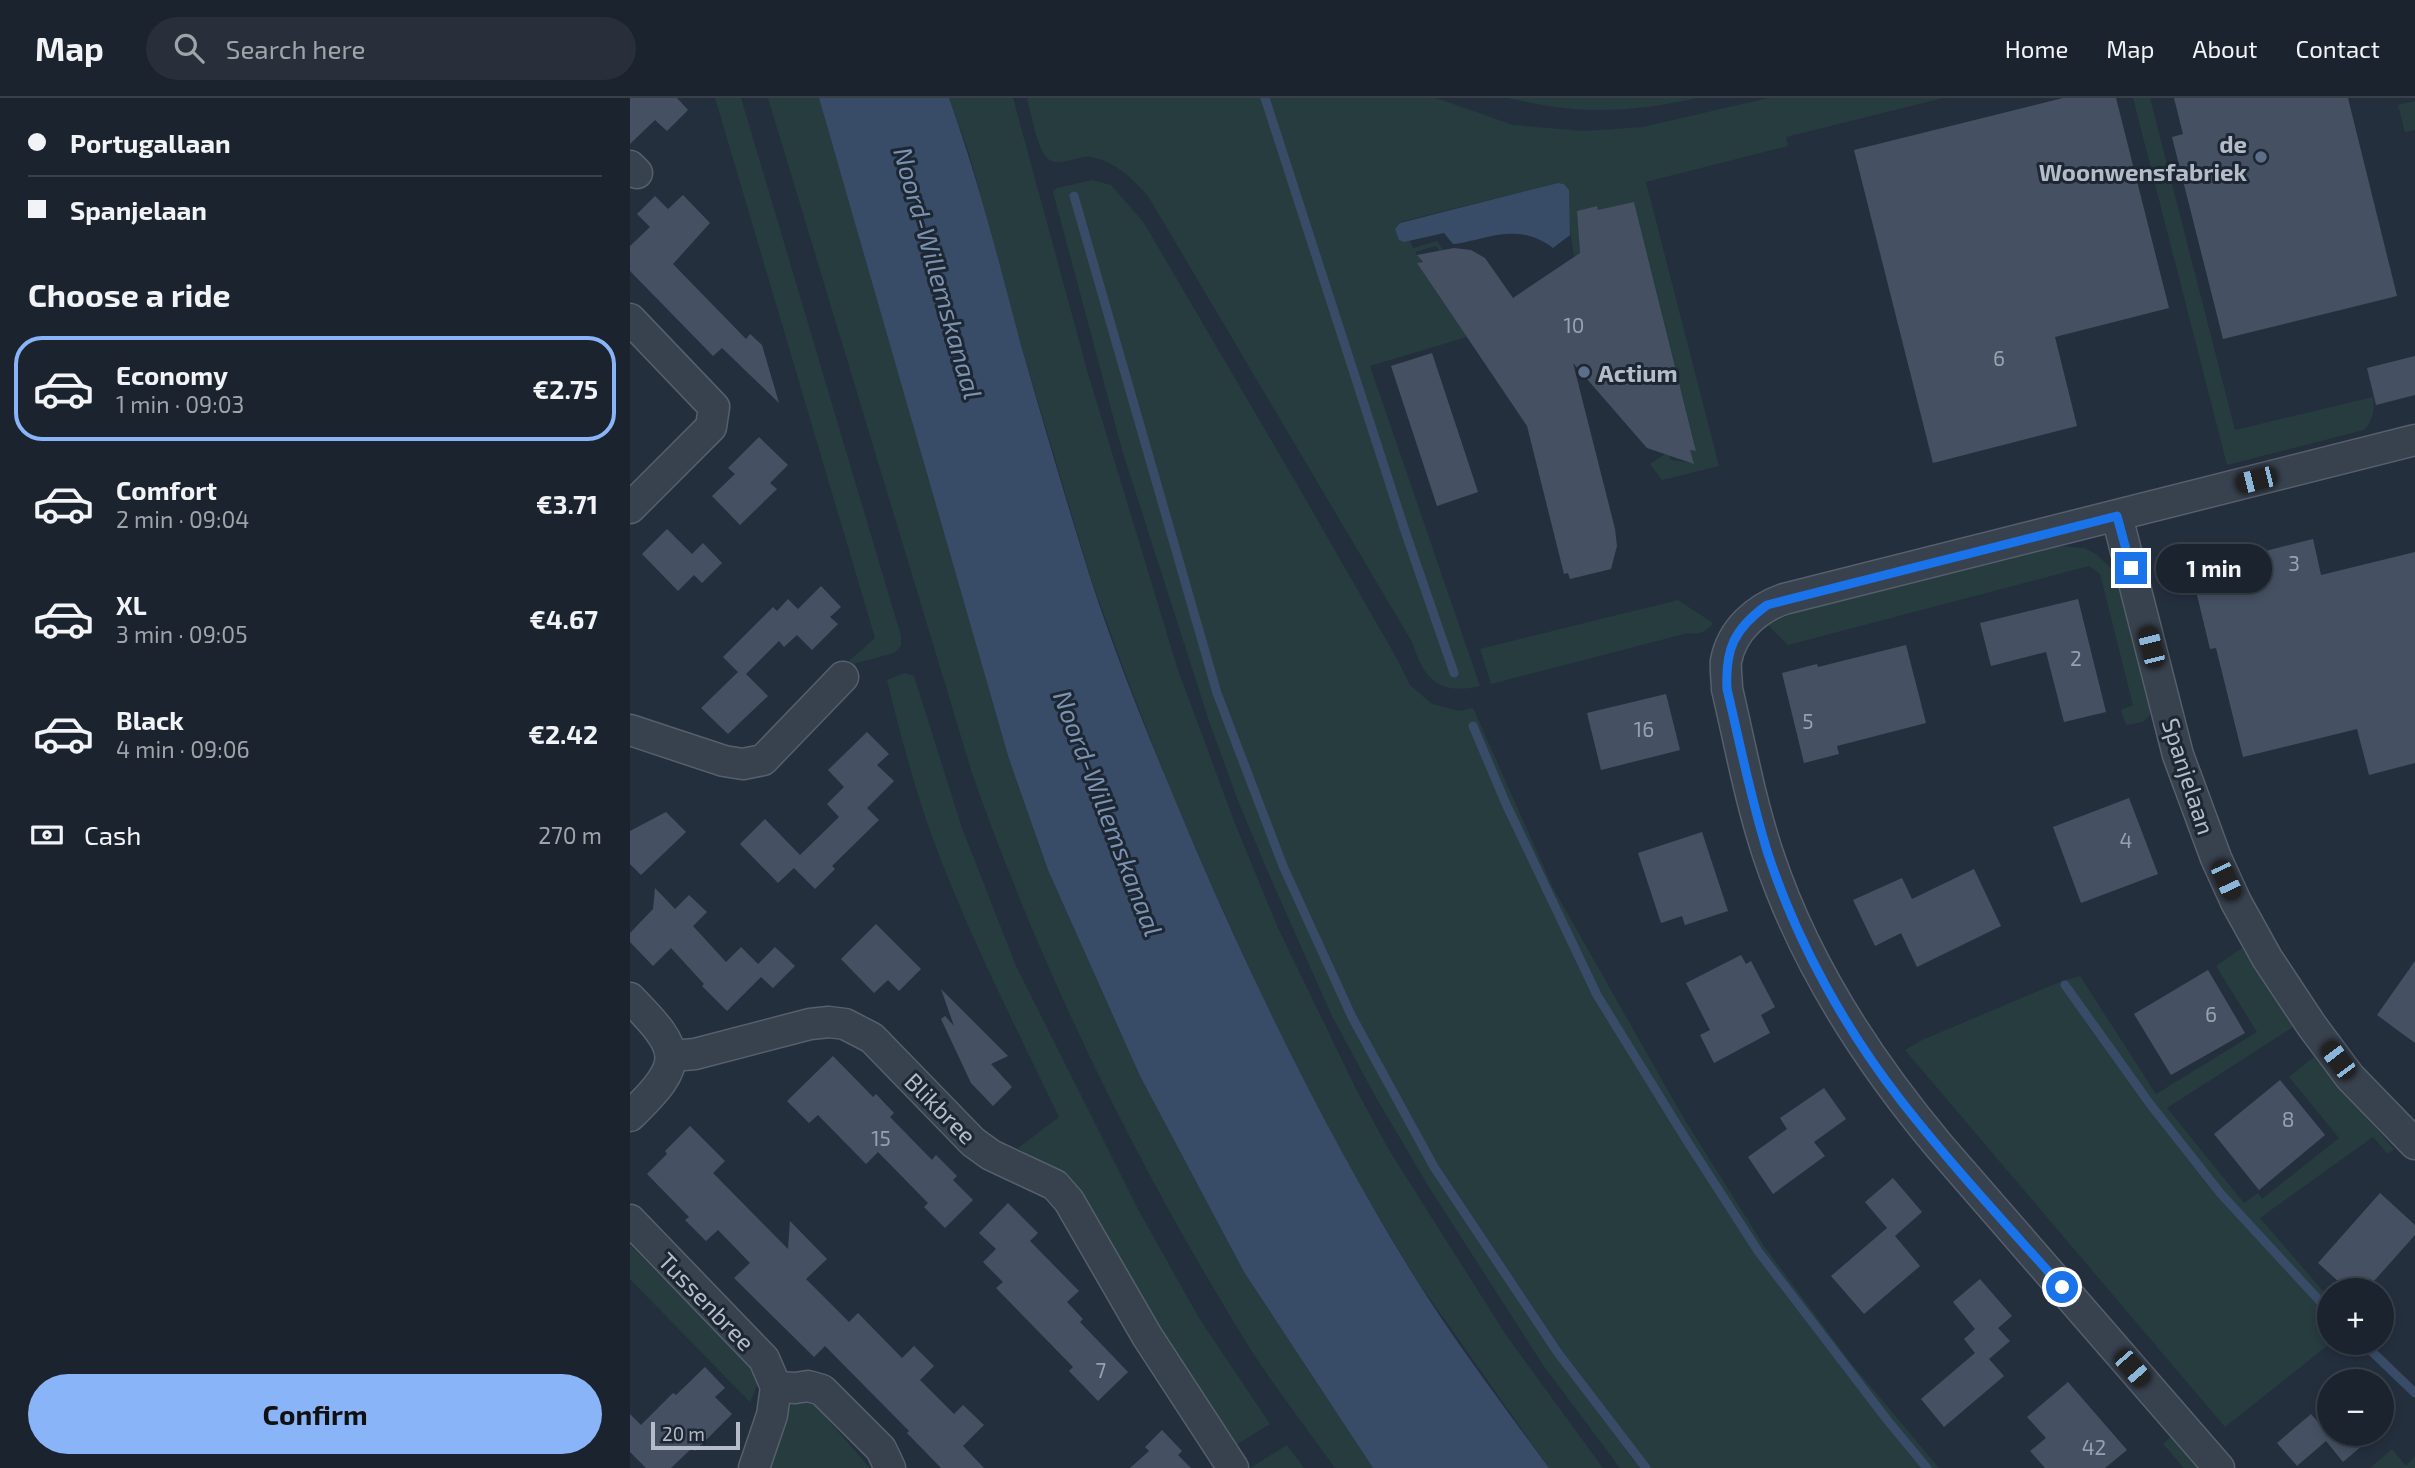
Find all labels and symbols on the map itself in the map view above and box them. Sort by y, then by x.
place label: de Woonwensfabriek [2039,129,2248,186]
water label: Noord-Willemskanaal [888,143,990,403]
marker: de Woonwensfabriek [2253,149,2269,165]
house number: 10 [1563,312,1585,337]
house number: 6 [1993,345,2005,370]
place label: Actium [1598,358,1678,387]
marker: Actium [1576,364,1592,380]
car [2234,465,2279,495]
callout: 1 min [2156,544,2271,592]
house number: 3 [2288,550,2300,575]
route end [2115,552,2147,584]
car [2136,624,2167,670]
house number: 2 [2070,645,2082,670]
water label: Noord-Willemskanaal [1048,686,1170,940]
house number: 5 [1802,708,1814,733]
street label: Spanjelaan [2157,714,2221,838]
house number: 16 [1634,716,1654,741]
house number: 4 [2120,827,2132,852]
car [2208,857,2245,903]
house number: 6 [2205,1001,2217,1026]
car [2317,1037,2360,1083]
street label: Blikbree [899,1066,983,1150]
house number: 8 [2282,1106,2294,1131]
house number: 15 [871,1125,891,1150]
street label: Tussenbree [653,1246,761,1356]
route start [2046,1271,2078,1303]
car [2111,1345,2154,1391]
house number: 7 [1096,1357,1107,1382]
scale bar [651,1419,740,1451]
house number: 42 [2082,1434,2106,1459]

